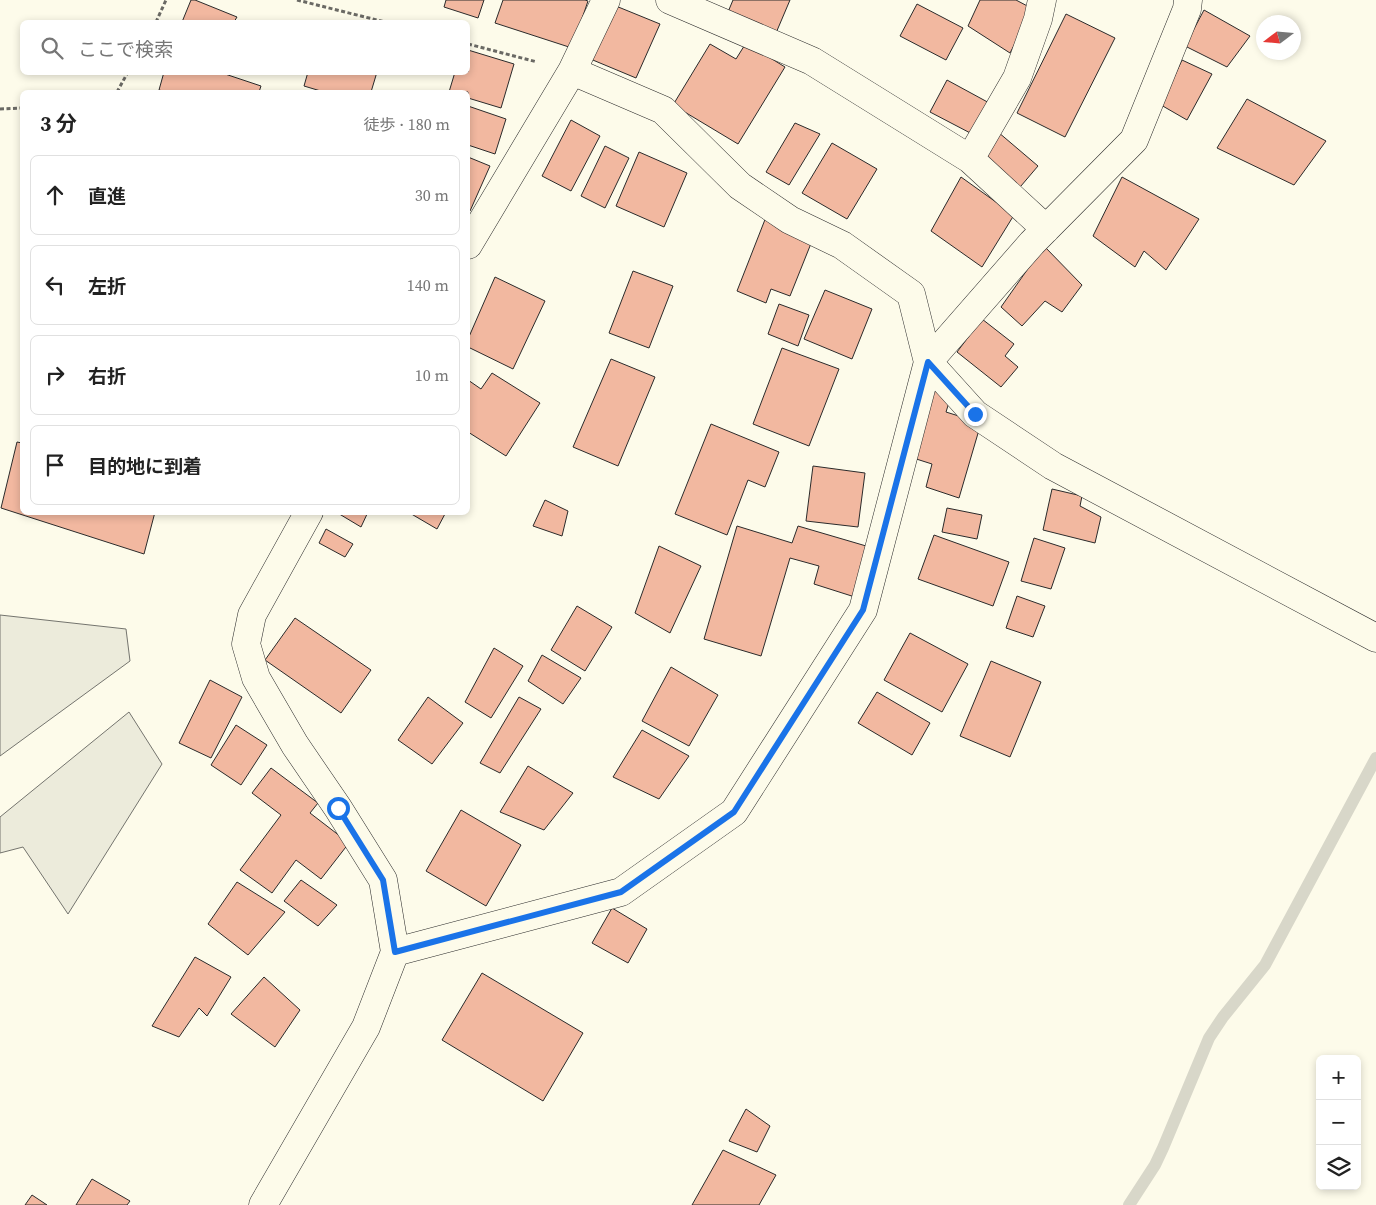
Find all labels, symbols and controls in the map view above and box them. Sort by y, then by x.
north arrow [1256,15,1301,60]
search box [20,20,470,75]
icon: search [38,34,66,62]
text: ここで検索 [78,36,173,62]
text: 3 分 [40,109,77,138]
text: 徒歩 · 180 m [364,113,450,135]
icon: ahead [41,181,69,209]
text: 直進 [88,183,126,209]
text: 30 m [415,184,449,206]
icon: left [41,271,69,299]
text: 左折 [88,273,126,299]
text: 140 m [407,274,449,296]
icon: right [41,361,69,389]
text: 右折 [88,363,126,389]
text: 10 m [415,364,449,386]
route end [964,403,987,426]
icon: arrive [41,451,69,479]
text: 目的地に到着 [88,453,202,479]
route start [327,797,350,820]
map controls [1316,1055,1361,1190]
button: + [1316,1055,1361,1100]
button: − [1316,1100,1361,1145]
button: layers [1316,1145,1361,1190]

